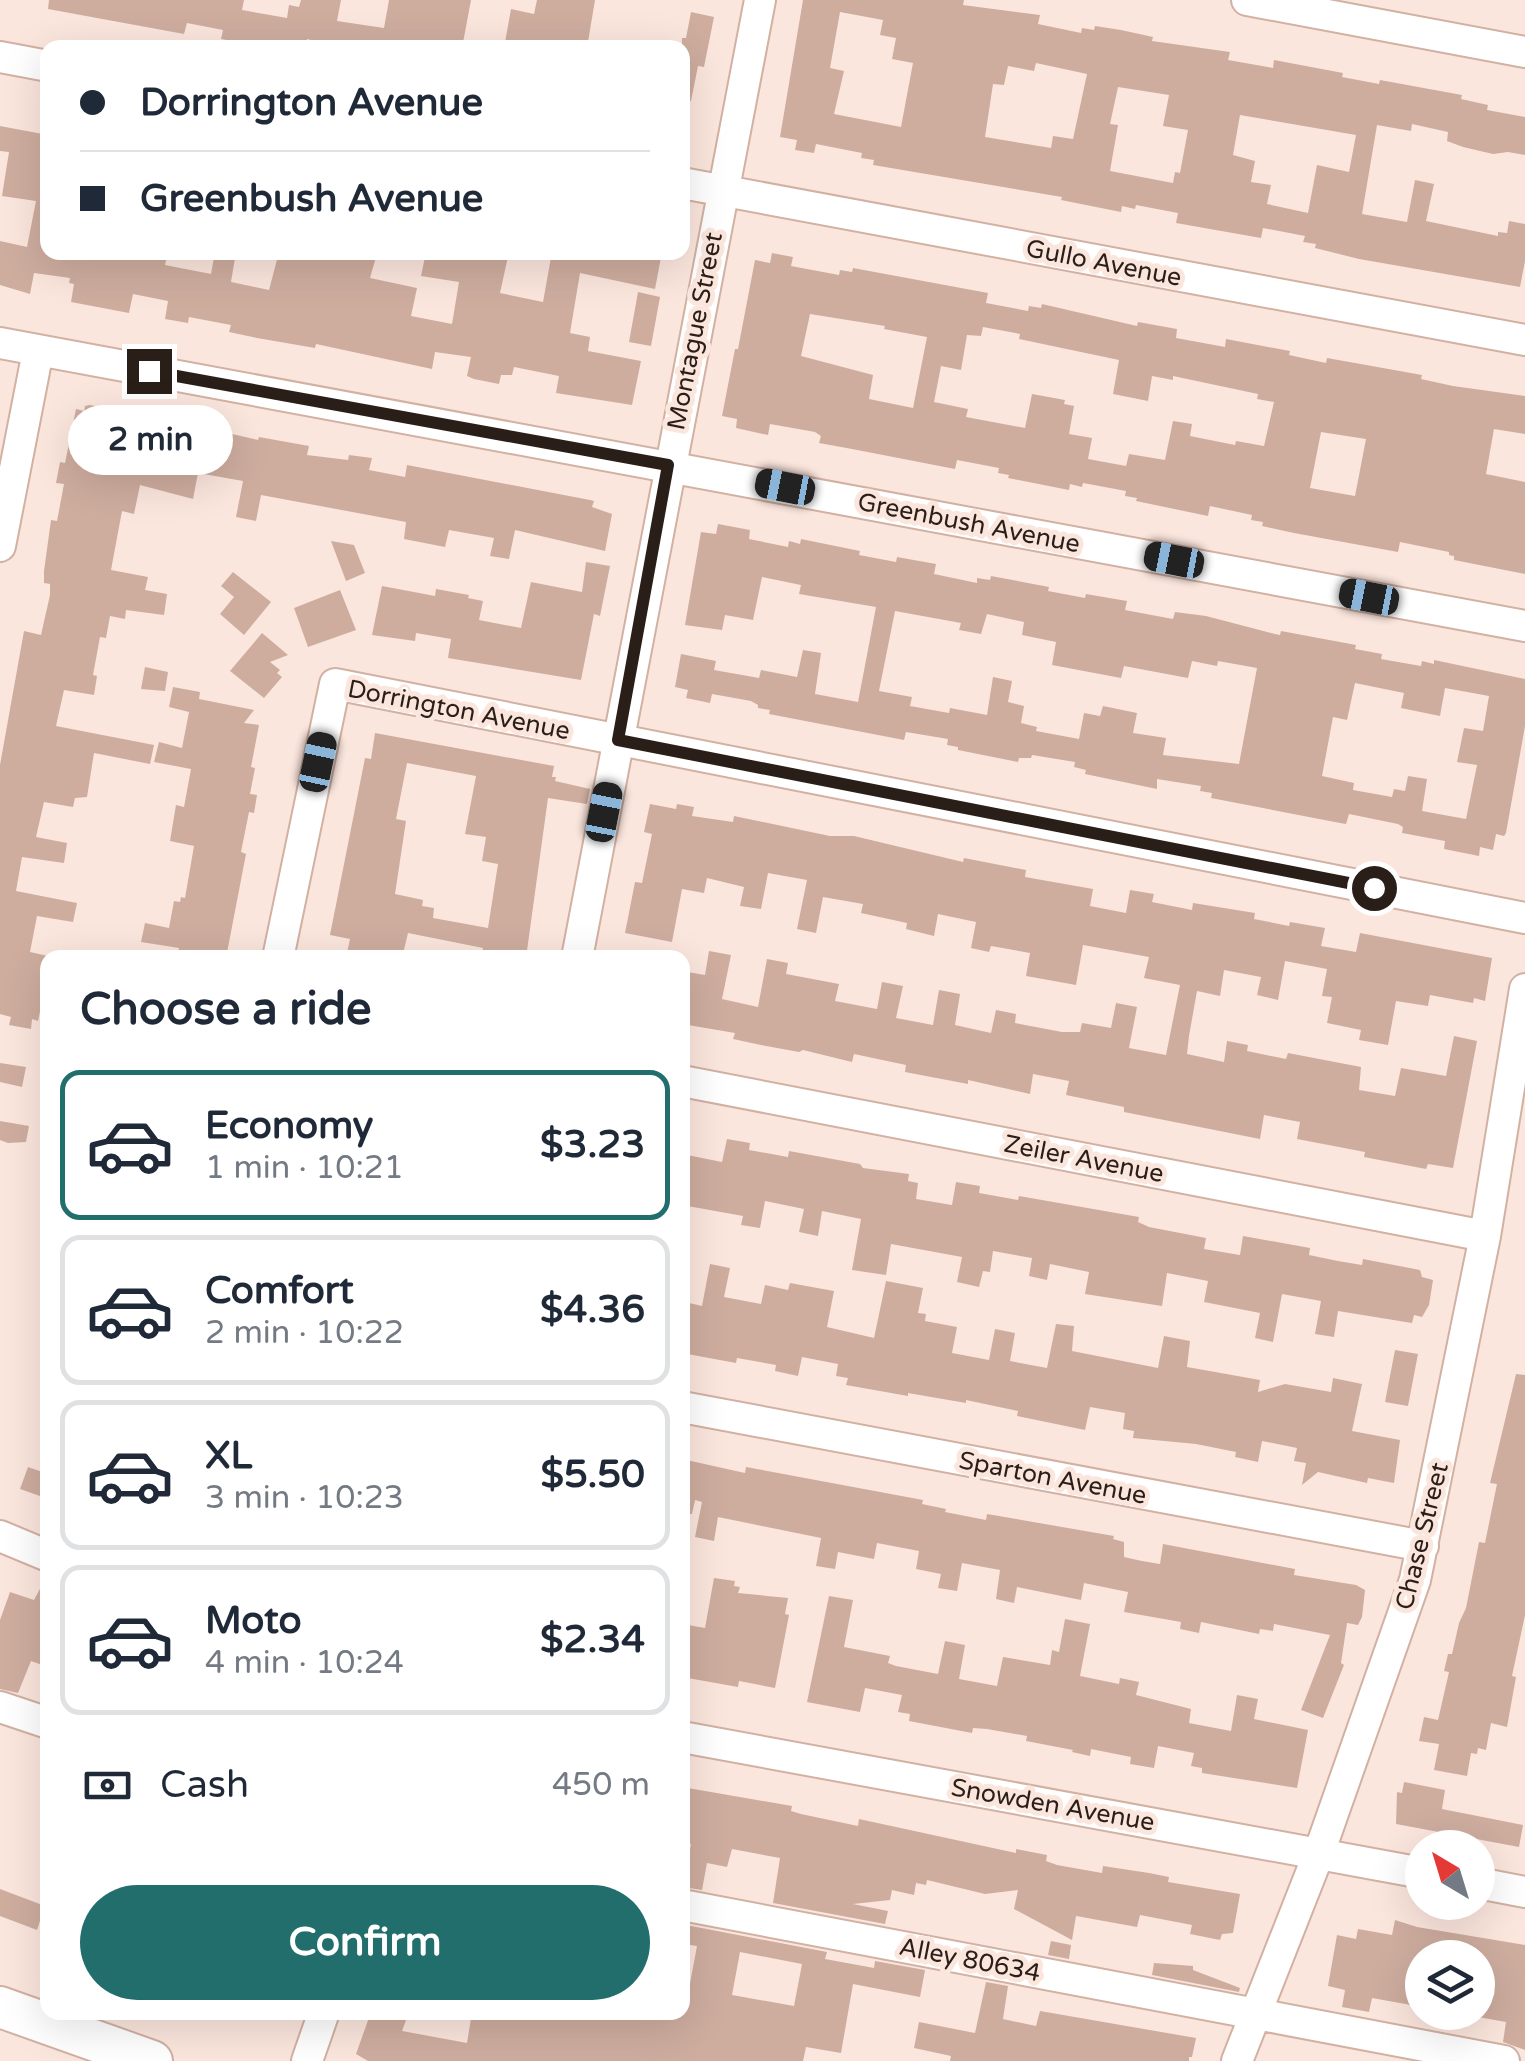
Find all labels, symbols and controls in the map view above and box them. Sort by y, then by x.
text: Dorrington Avenue [140,80,483,126]
text: Greenbush Avenue [140,176,483,222]
street label: Montague Street [661,229,729,433]
street label: Gullo Avenue [1024,233,1184,293]
route end [127,349,172,394]
callout: 2 min [66,406,232,476]
text: 2 min [108,421,193,459]
car [753,467,817,507]
street label: Greenbush Avenue [855,487,1083,559]
car [1142,540,1206,580]
car [1337,577,1401,617]
street label: Dorrington Avenue [345,674,572,746]
car [297,730,339,794]
car [584,780,624,844]
route start [1352,866,1397,911]
text: Choose a ride [80,983,371,1037]
icon: car [85,1100,175,1190]
text: Economy [205,1103,373,1149]
text: $3.23 [540,1122,645,1168]
street label: Zeiler Avenue [1001,1129,1166,1189]
text: 1 min · 10:21 [205,1149,404,1187]
icon: car [85,1265,175,1355]
text: Comfort [205,1268,354,1314]
text: $4.36 [540,1287,645,1333]
text: 2 min · 10:22 [205,1314,404,1352]
icon: car [85,1430,175,1520]
text: XL [205,1433,252,1479]
street label: Sparton Avenue [957,1445,1149,1511]
text: $5.50 [540,1452,645,1498]
street label: Chase Street [1389,1459,1455,1613]
text: 3 min · 10:23 [205,1479,404,1517]
icon: car [85,1595,175,1685]
text: Moto [205,1598,301,1644]
text: $2.34 [540,1617,645,1663]
text: 4 min · 10:24 [205,1644,404,1682]
icon: cash [80,1758,135,1813]
text: Cash [160,1762,249,1808]
text: 450 m [552,1766,650,1804]
street label: Snowden Avenue [949,1772,1157,1838]
north arrow [1405,1830,1495,1920]
map controls [1405,1830,1495,2030]
button: Confirm [80,1885,650,2000]
street label: Alley 80634 [897,1932,1043,1988]
button: layers [1405,1940,1495,2030]

